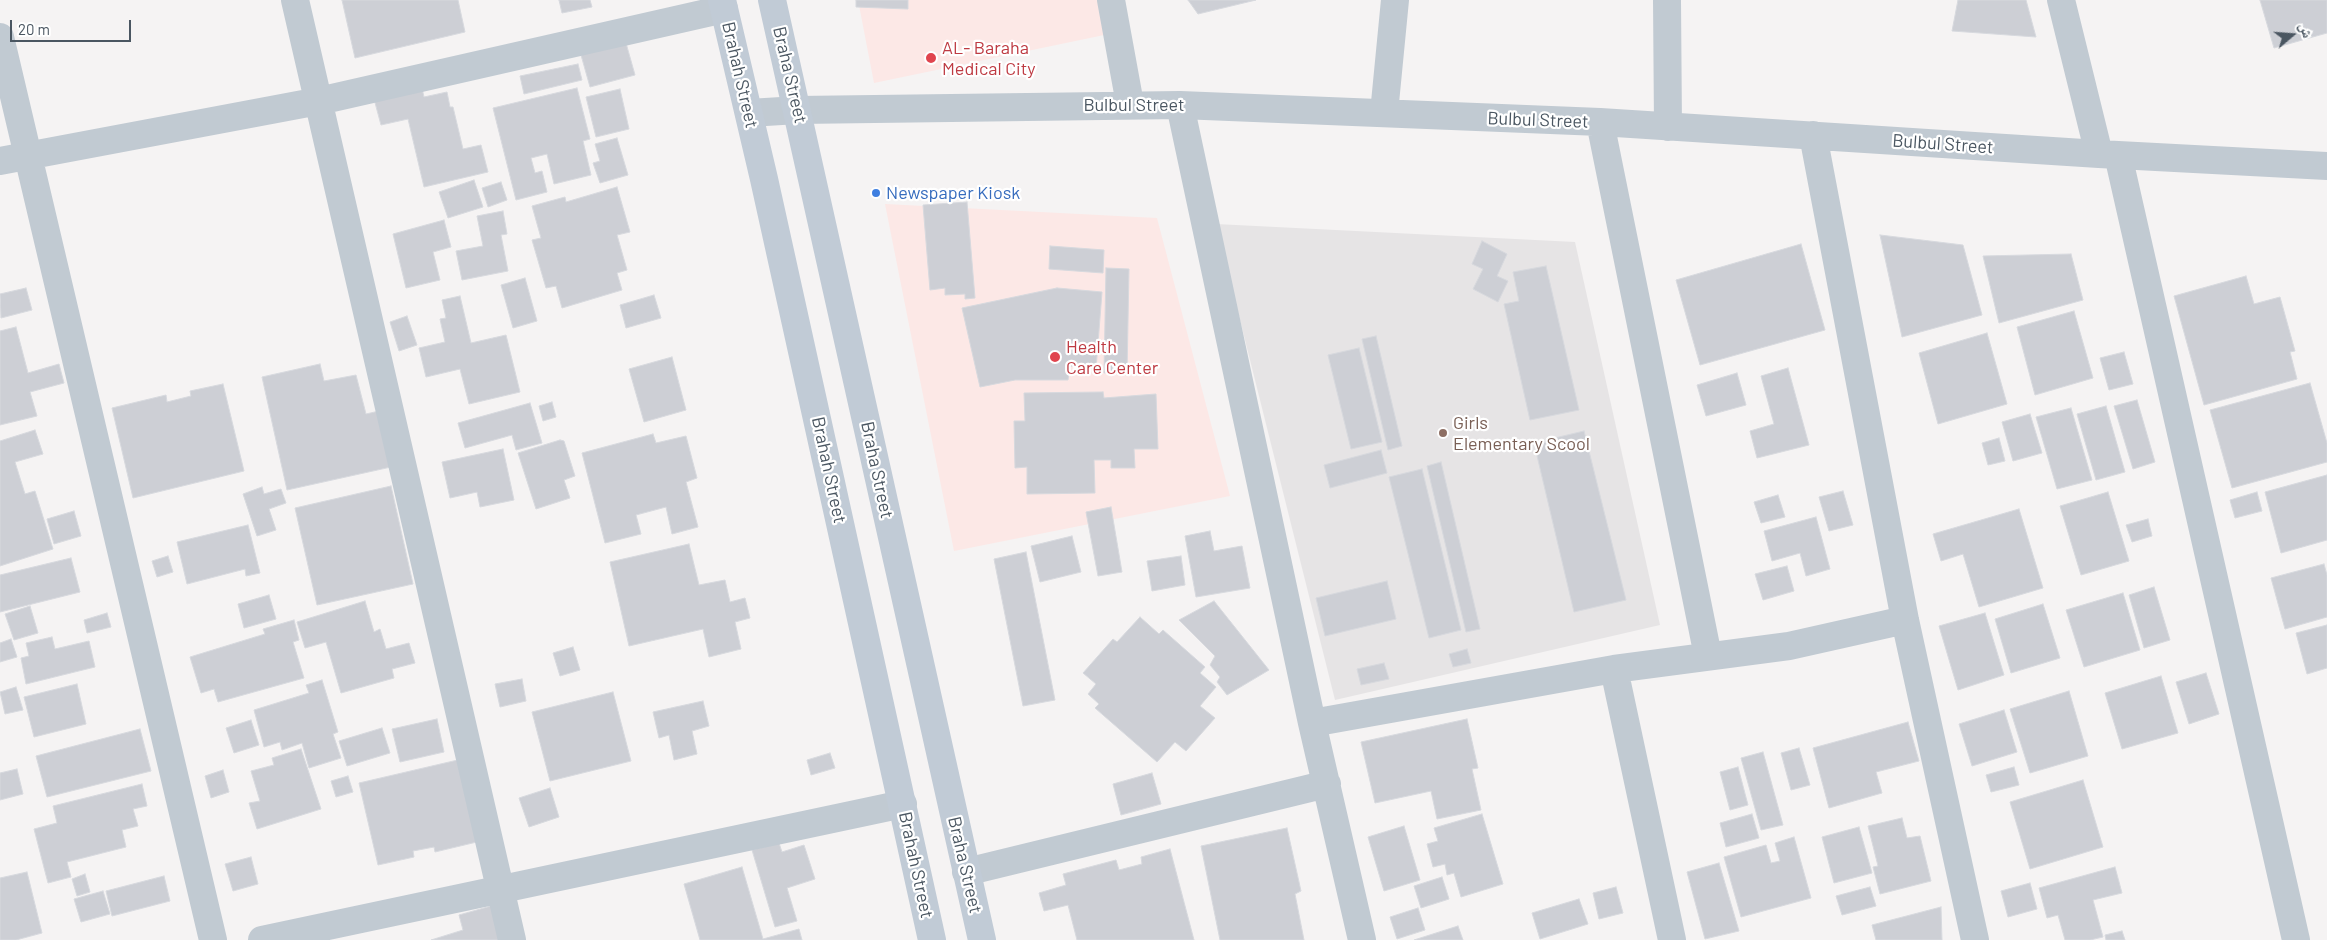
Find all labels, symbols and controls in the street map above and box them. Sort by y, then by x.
scale bar [12,10,134,42]
north arrow [2267,10,2317,60]
text: 20 m [18,20,50,38]
street label: Brahah Street [717,20,763,130]
text: ش [2296,21,2317,40]
street label: Braha Street [768,25,812,125]
place label: AL- Baraha Medical City [942,37,1036,80]
marker: AL- Baraha Medical City [924,51,938,65]
street label: Bulbul Street [1083,94,1185,116]
street label: Bulbul Street [1487,107,1589,133]
street label: Bulbul Street [1892,130,1994,158]
place label: Newspaper Kiosk [886,182,1020,204]
marker: Newspaper Kiosk [870,187,882,199]
place label: Health Care Center [1066,336,1158,378]
marker: Health Care Center [1048,350,1062,364]
place label: Girls Elementary Scool [1453,412,1590,454]
street label: Brahah Street [807,415,851,525]
street label: Braha Street [856,420,898,520]
marker: Girls Elementary Scool [1437,427,1449,439]
street label: Brahah Street [894,810,938,920]
street label: Braha Street [943,815,987,915]

